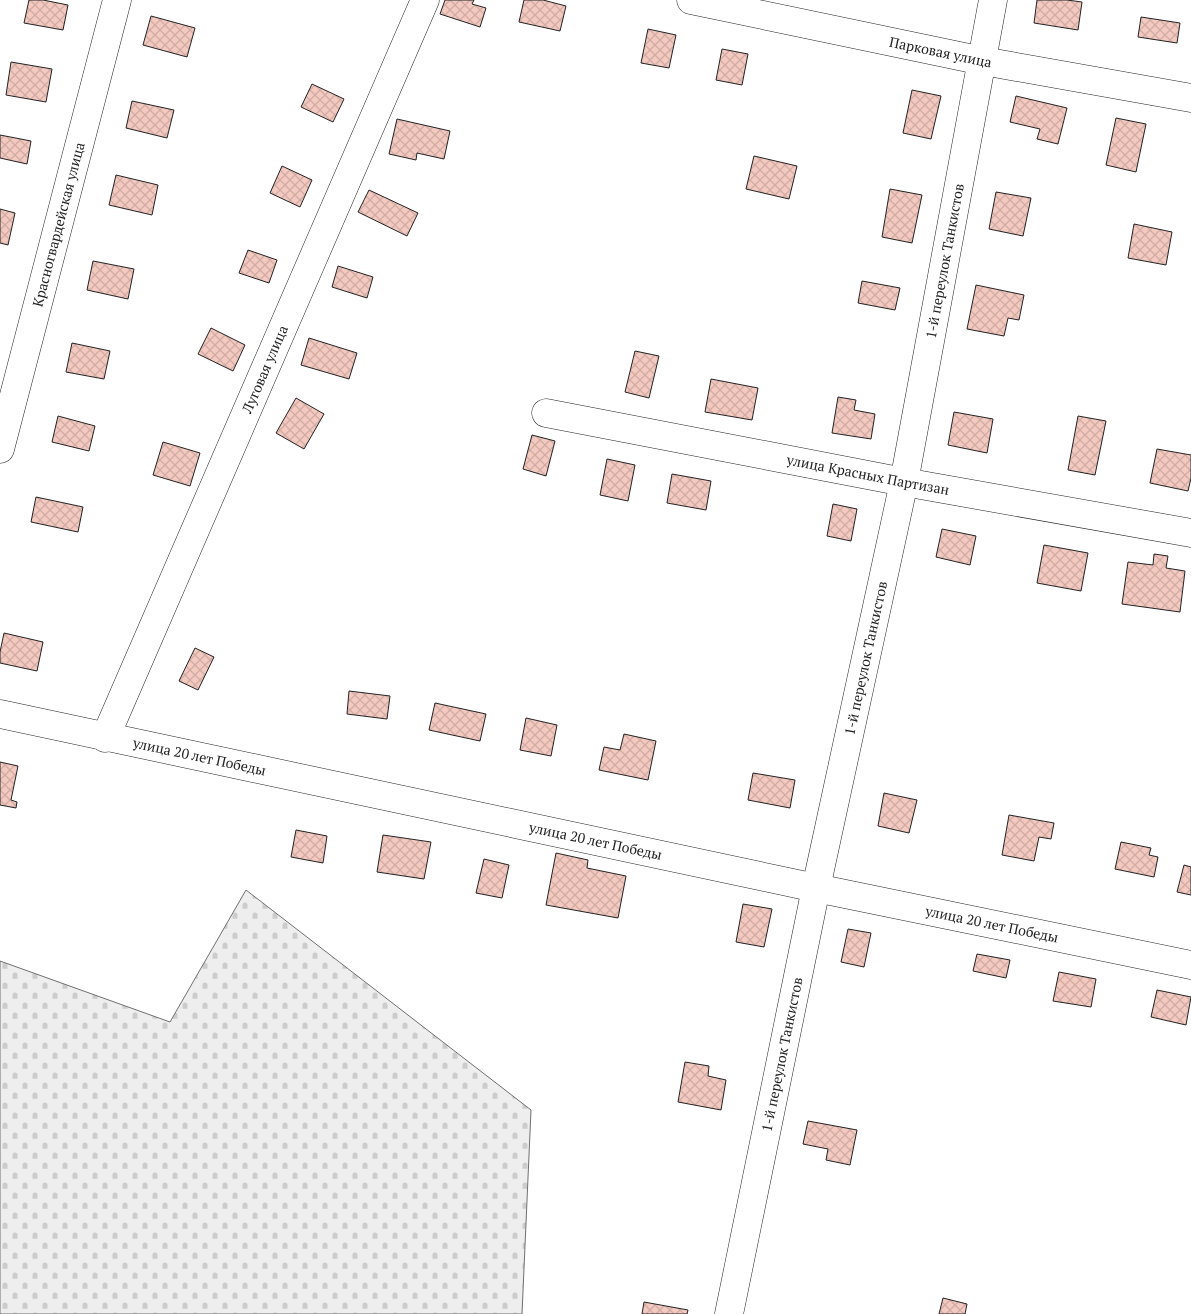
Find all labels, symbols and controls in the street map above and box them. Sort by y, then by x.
street label: Парковая улица [888,32,993,71]
street label: Красногвардейская улица [27,140,89,309]
street label: 1-й переулок Танкистов [921,182,968,340]
street label: Луговая улица [237,322,292,417]
street label: улица Красных Партизан [784,449,951,499]
street label: 1-й переулок Танкистов [839,579,891,737]
street label: улица 20 лет Победы [130,732,268,779]
street label: улица 20 лет Победы [527,817,664,864]
street label: улица 20 лет Победы [923,901,1060,947]
street label: 1-й переулок Танкистов [756,975,807,1133]

